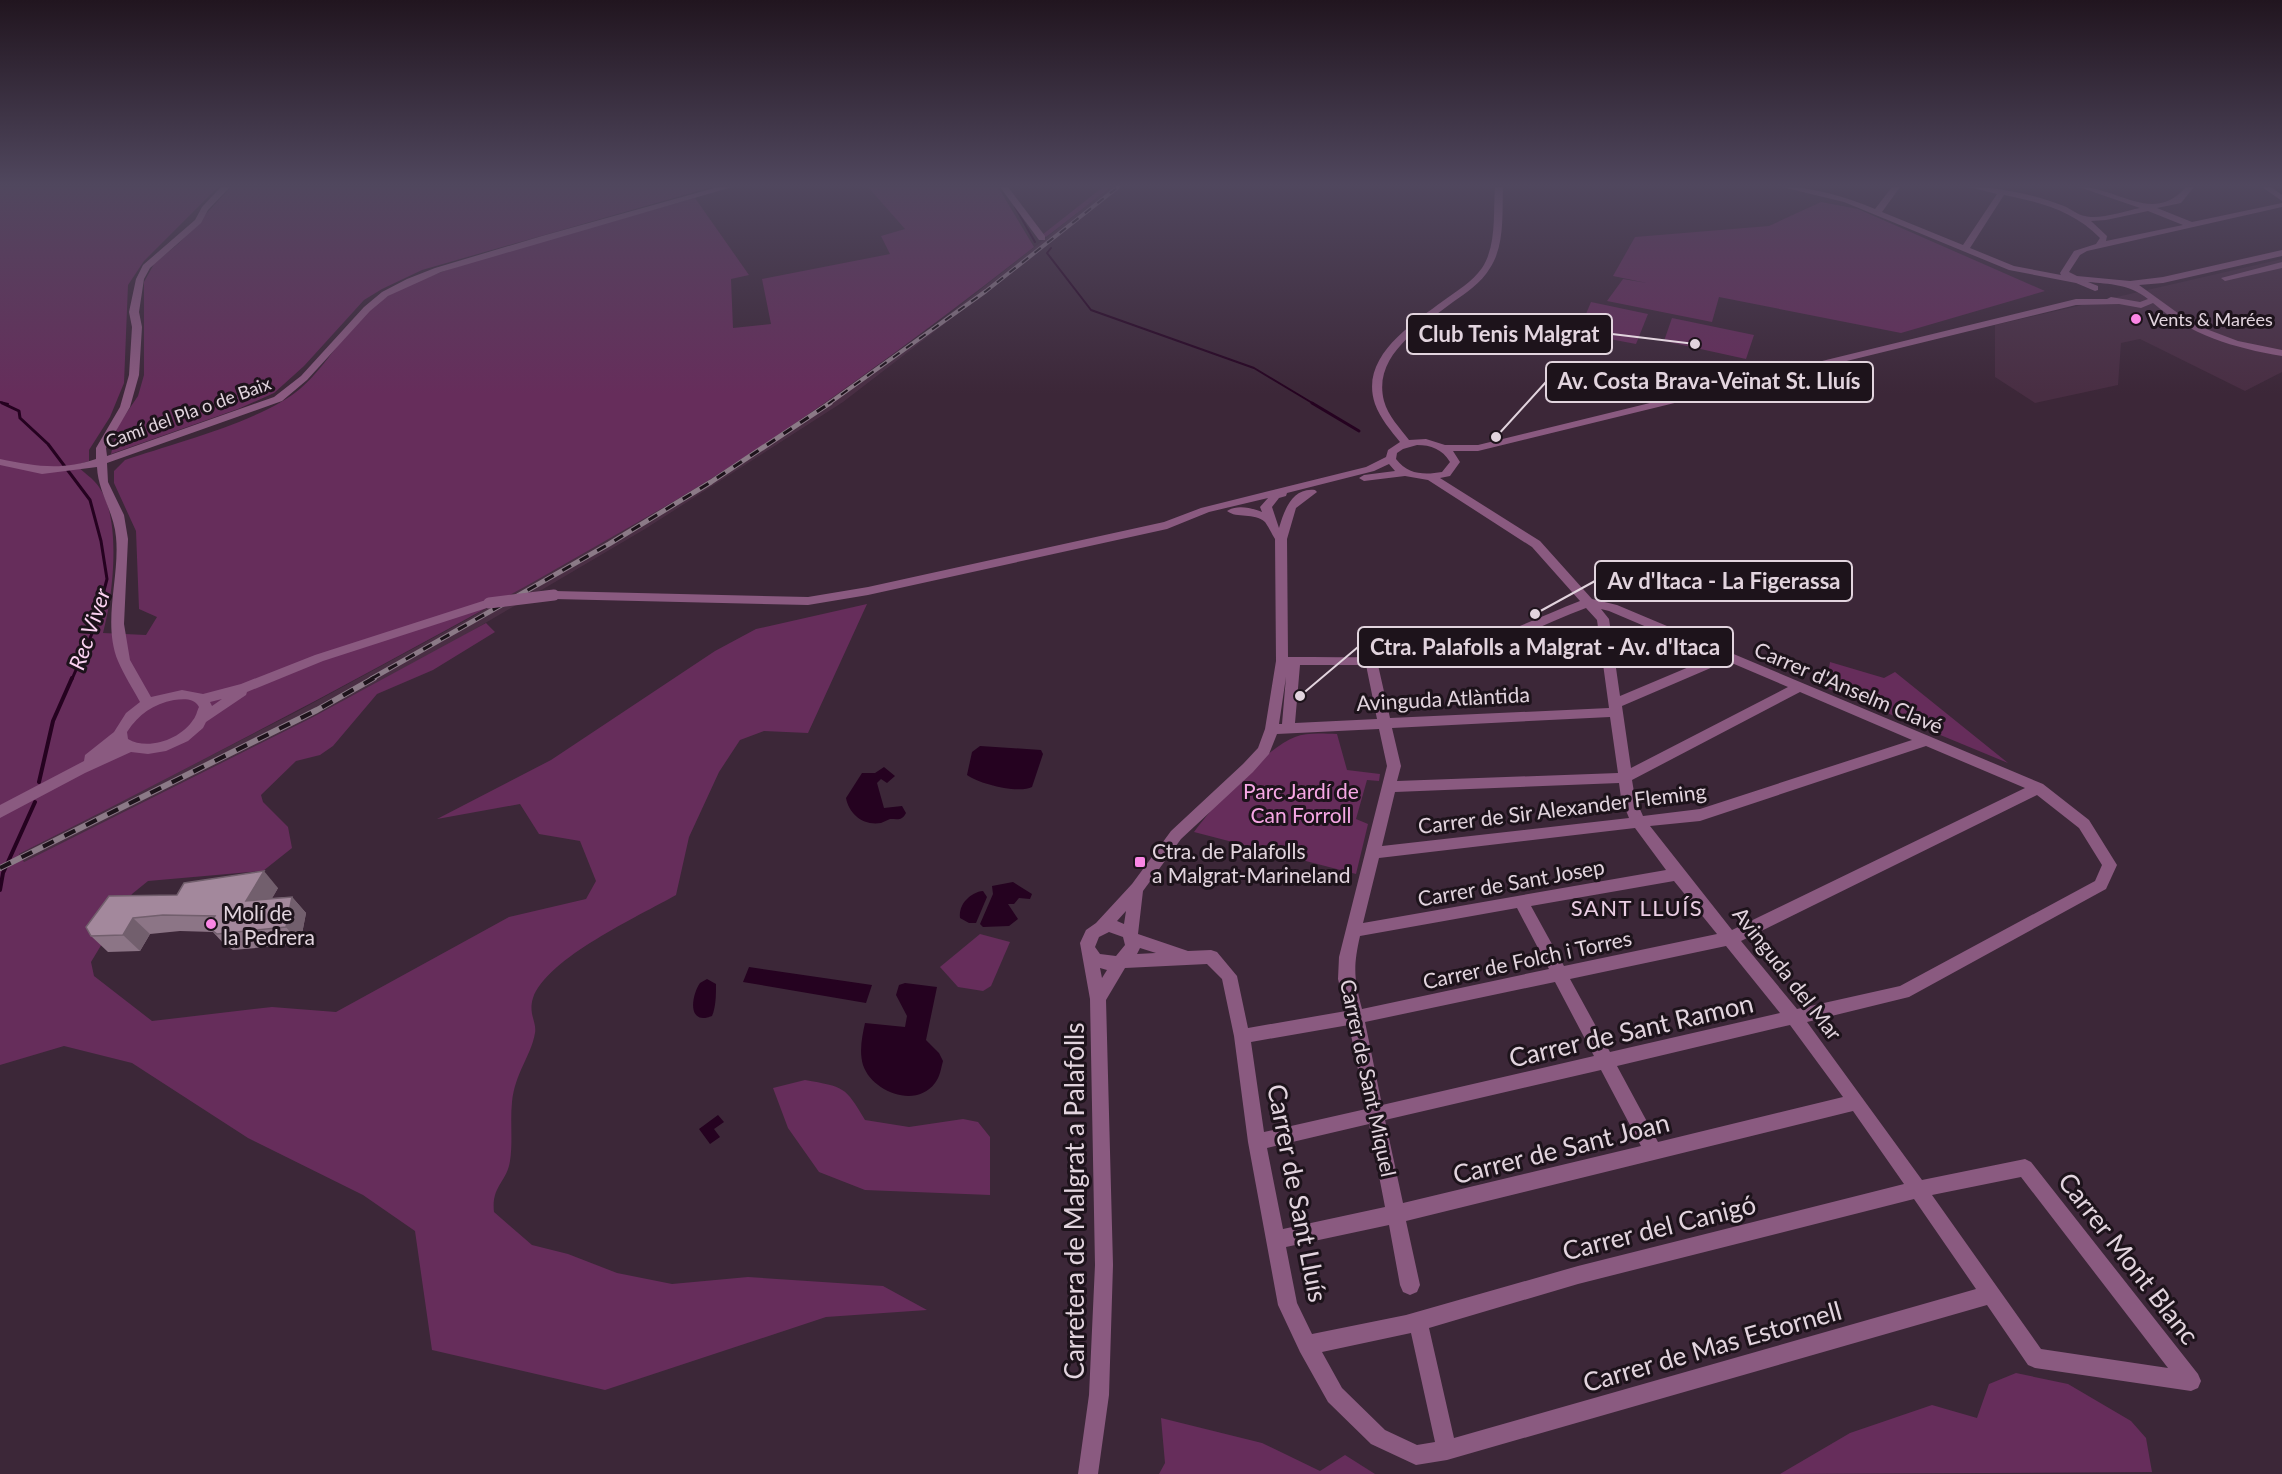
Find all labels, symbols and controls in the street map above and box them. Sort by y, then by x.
place label: Vents & Marées [2148,308,2273,330]
marker: Vents & Marées [2129,312,2143,326]
callout: Club Tenis Malgrat [1407,314,1612,354]
text: Club Tenis Malgrat [1419,320,1600,347]
callout: Av. Costa Brava-Veïnat St. Lluís [1546,362,1873,402]
text: Av. Costa Brava-Veïnat St. Lluís [1556,367,1861,394]
street label: Camí del Pla o de Baix [102,372,274,452]
callout: Av d'Itaca - La Figerassa [1595,561,1852,601]
text: Av d'Itaca - La Figerassa [1606,567,1841,594]
water label: Rec Viver [63,584,116,673]
callout: Ctra. Palafolls a Malgrat - Av. d'Itaca [1358,627,1733,667]
text: Ctra. Palafolls a Malgrat - Av. d'Itaca [1370,633,1720,660]
street label: Carrer d'Anselm Clavé [1751,636,1947,738]
street label: Avinguda Atlàntida [1356,681,1530,715]
park label: Parc Jardí de Can Forroll [1243,778,1359,827]
street label: Carrer de Sir Alexander Fleming [1416,778,1708,838]
place label: Ctra. de Palafolls a Malgrat-Marineland [1152,838,1350,887]
street label: Carrer de Sant Josep [1416,853,1606,911]
marker: Ctra. de Palafolls a Malgrat-Marineland [1133,855,1147,869]
district label: SANT LLUÍS [1571,894,1703,921]
place label: Molí de la Pedrera [223,900,315,949]
street label: Avinguda del Mar [1728,902,1848,1045]
marker: Molí de la Pedrera [204,917,218,931]
street label: Carrer de Folch i Torres [1420,925,1634,993]
street label: Carrer de Sant Miquel [1336,977,1402,1179]
street label: Carrer de Sant Ramon [1506,986,1756,1074]
street label: Carretera de Malgrat a Palafolls [1058,1023,1090,1379]
street label: Carrer de Sant Lluís [1261,1081,1335,1305]
street label: Carrer de Sant Joan [1449,1106,1673,1190]
street label: Carrer Mont Blanc [2052,1166,2206,1350]
street label: Carrer del Canigó [1559,1188,1759,1266]
street label: Carrer de Mas Estornell [1579,1294,1845,1398]

